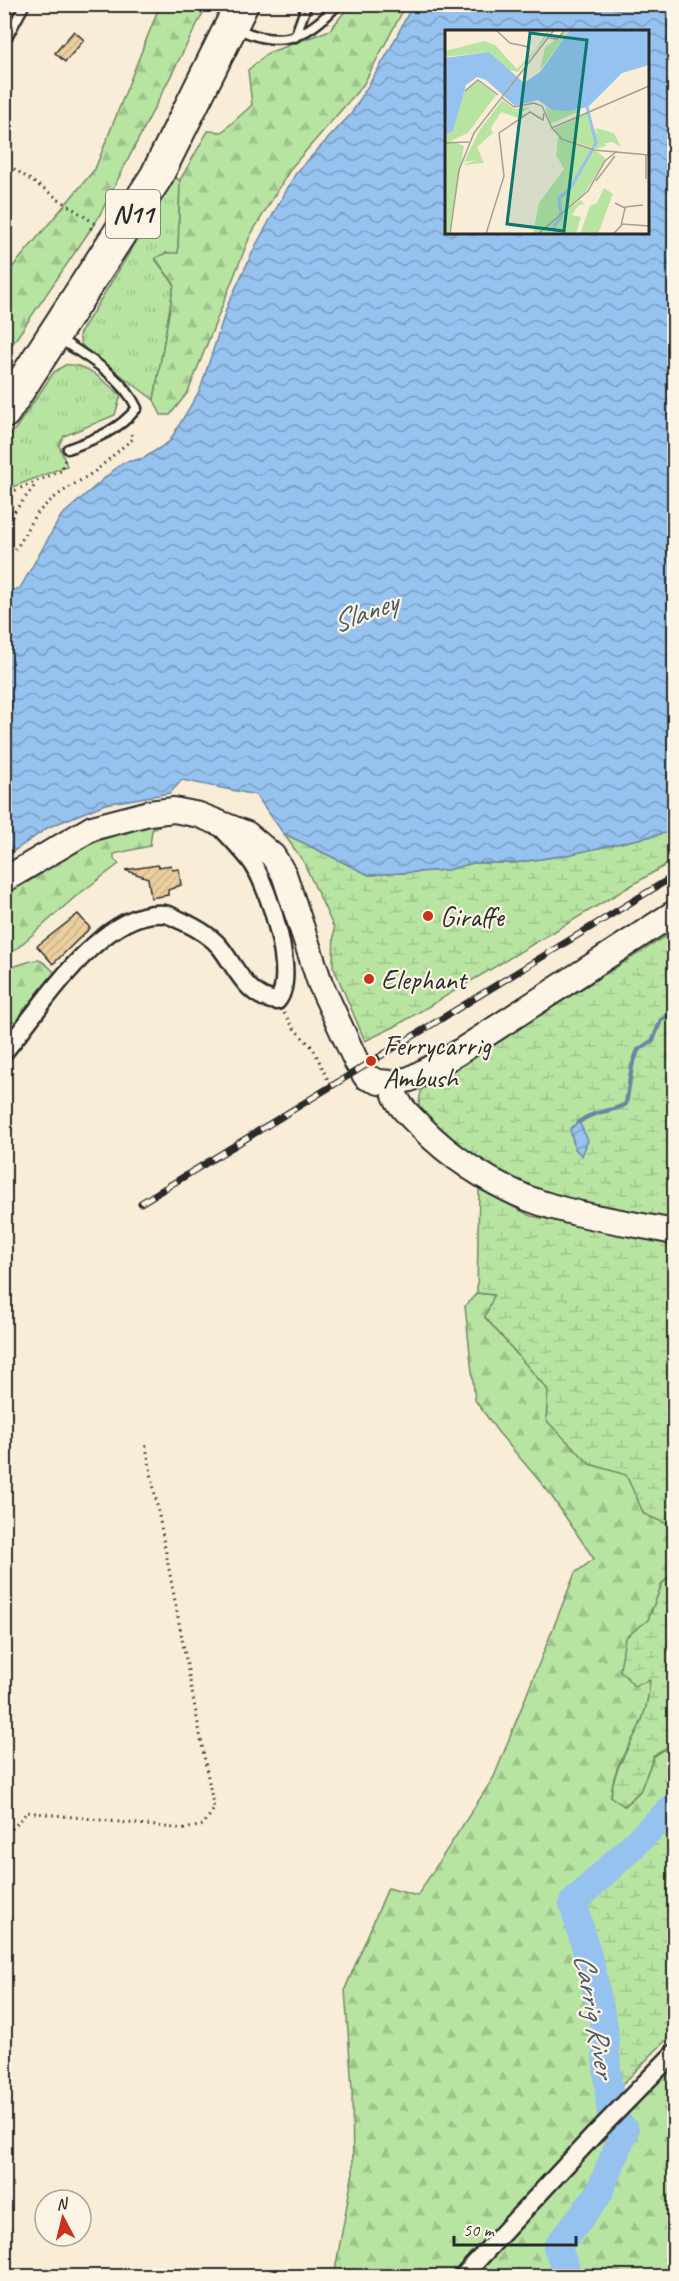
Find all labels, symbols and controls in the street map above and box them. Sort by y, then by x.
inset map [445,30,649,234]
road number: N11 [106,190,160,238]
water label: Slaney [326,581,406,641]
place label: Giraffe [440,899,505,934]
marker: Giraffe [421,909,435,923]
place label: Elephant [381,962,469,997]
marker: Elephant [362,972,376,986]
place label: Ferrycarrig Ambush [383,1028,492,1095]
marker: Ferrycarrig Ambush [364,1054,378,1068]
water label: Carrig River [565,1950,625,2084]
north arrow [33,2188,93,2248]
text: N [55,2193,70,2215]
scale bar [454,2209,576,2247]
text: 50 m [463,2219,496,2241]

